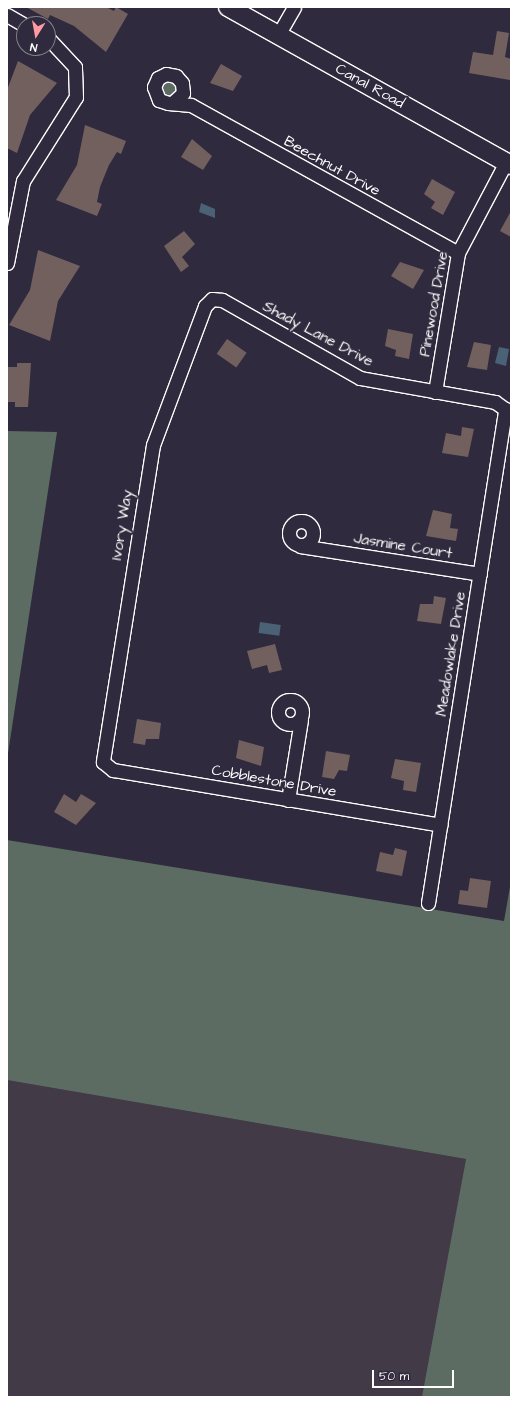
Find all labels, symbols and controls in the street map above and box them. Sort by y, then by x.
north arrow [16,16,56,56]
text: N [29,39,39,55]
street label: Canal Road [332,60,408,112]
street label: Beechnut Drive [281,132,383,200]
street label: Pinewood Drive [416,250,452,358]
street label: Shady Lane Drive [260,297,376,371]
street label: Ivory Way [108,489,136,561]
street label: Jasmine Court [352,529,454,563]
street label: Meadowlake Drive [432,590,470,718]
street label: Cobblestone Drive [210,761,338,801]
scale bar [374,1362,456,1388]
text: 50 m [379,1368,409,1385]

